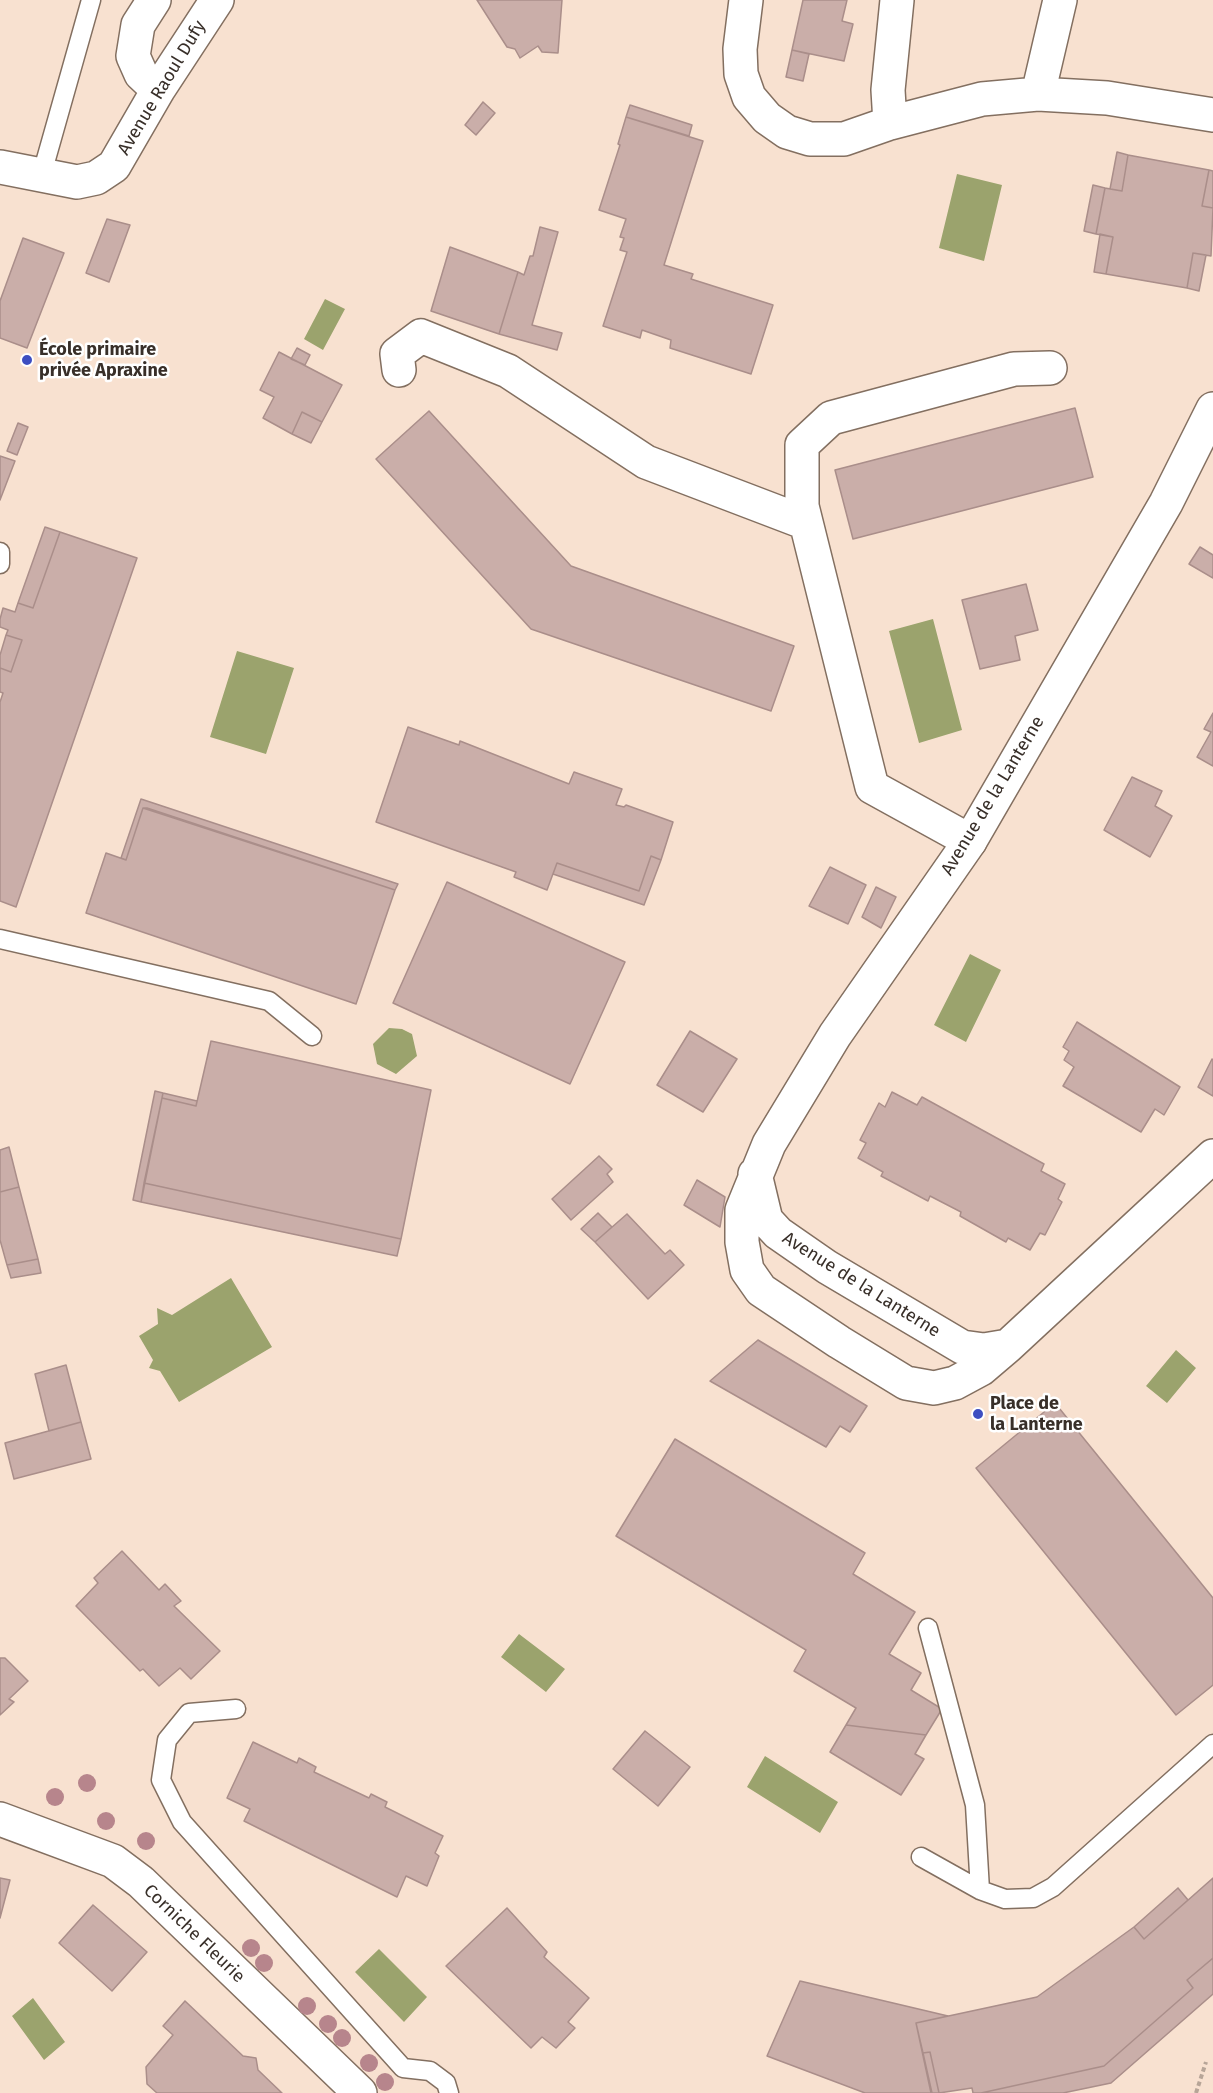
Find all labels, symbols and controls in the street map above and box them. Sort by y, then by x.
street label: Avenue Raoul Dufy [113,17,211,159]
place label: École primaire privée Apraxine [39,339,168,382]
marker: École primaire privée Apraxine [20,353,34,367]
street label: Avenue de la Lanterne [937,712,1049,880]
street label: Avenue de la Lanterne [778,1228,944,1342]
place label: Place de la Lanterne [990,1393,1083,1436]
marker: Place de la Lanterne [971,1407,985,1421]
street label: Corniche Fleurie [139,1880,249,1988]

